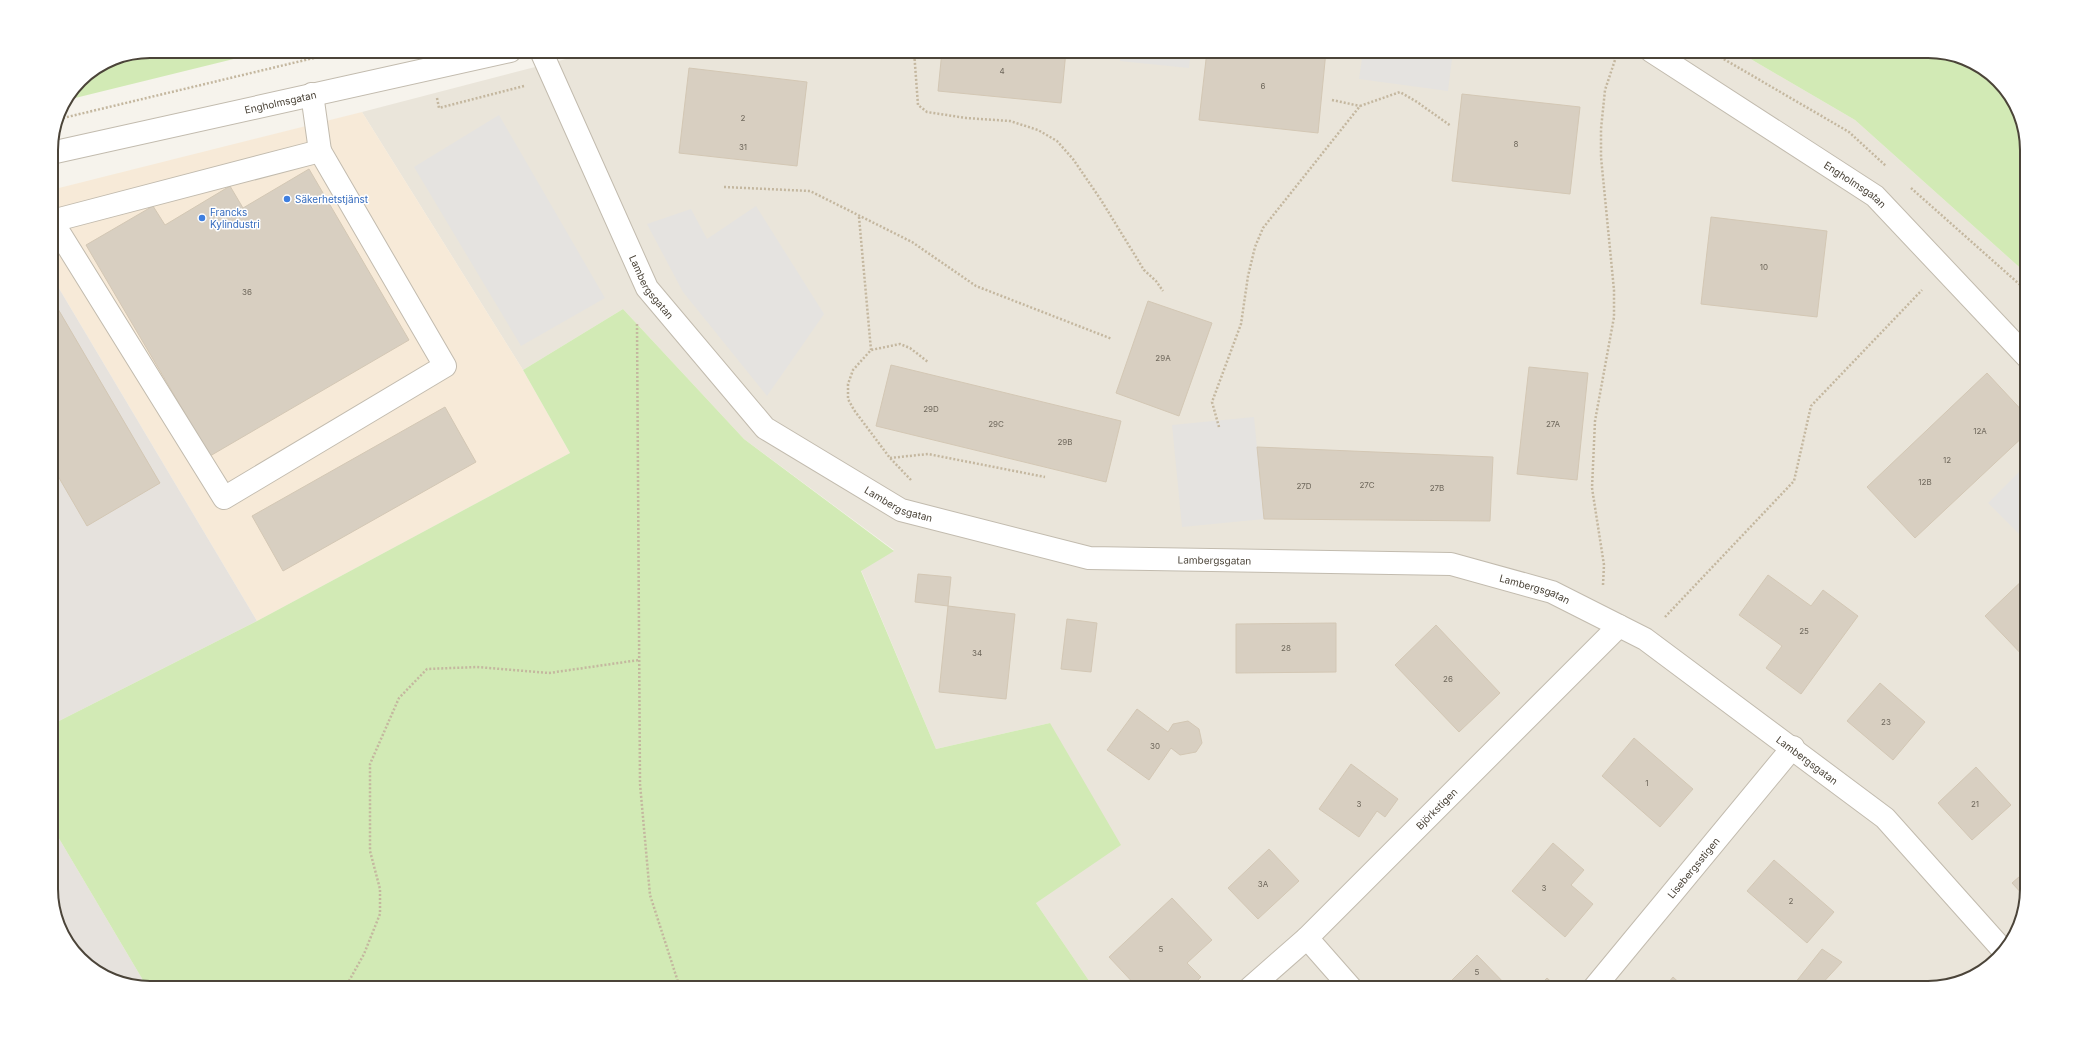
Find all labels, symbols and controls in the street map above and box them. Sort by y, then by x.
house number: 4 [999,66,1005,76]
house number: 6 [1261,81,1266,91]
street label: Engholmsgatan [243,88,317,116]
house number: 2 [741,113,746,123]
house number: 8 [1514,139,1519,149]
house number: 31 [739,142,747,152]
street label: Engholmsgatan [1822,159,1889,210]
place label: Säkerhetstjänst [295,193,369,205]
marker: Säkerhetstjänst [282,194,292,204]
place label: Francks Kylindustri [210,206,260,230]
marker: Francks Kylindustri [197,213,207,223]
street label: Lambergsgatan [627,253,676,321]
house number: 10 [1760,262,1768,272]
house number: 36 [242,287,252,297]
house number: 29A [1155,353,1171,363]
house number: 29D [923,404,939,414]
house number: 29C [988,419,1004,429]
house number: 27A [1546,419,1561,429]
house number: 12A [1973,426,1987,436]
house number: 29B [1057,437,1073,447]
house number: 12 [1943,455,1951,465]
house number: 12B [1918,477,1932,487]
house number: 27C [1359,480,1375,490]
house number: 27D [1296,481,1312,491]
street label: Lambergsgatan [862,483,934,524]
house number: 27B [1430,483,1444,493]
street label: Lambergsgatan [1177,553,1251,567]
street label: Lambergsgatan [1498,572,1572,606]
house number: 25 [1799,626,1809,636]
house number: 28 [1281,643,1291,653]
house number: 34 [972,648,982,658]
house number: 26 [1443,674,1453,684]
house number: 23 [1881,717,1891,727]
street label: Lambergsgatan [1774,733,1840,787]
house number: 30 [1150,741,1160,751]
house number: 1 [1645,778,1649,788]
street label: Björkstigen [1413,785,1460,832]
house number: 3 [1357,799,1362,809]
house number: 21 [1971,799,1979,809]
street label: Lisebergsstigen [1665,835,1722,900]
house number: 3A [1258,879,1269,889]
house number: 3 [1542,883,1547,893]
house number: 2 [1789,896,1794,906]
house number: 5 [1159,944,1164,954]
house number: 5 [1475,967,1480,977]

